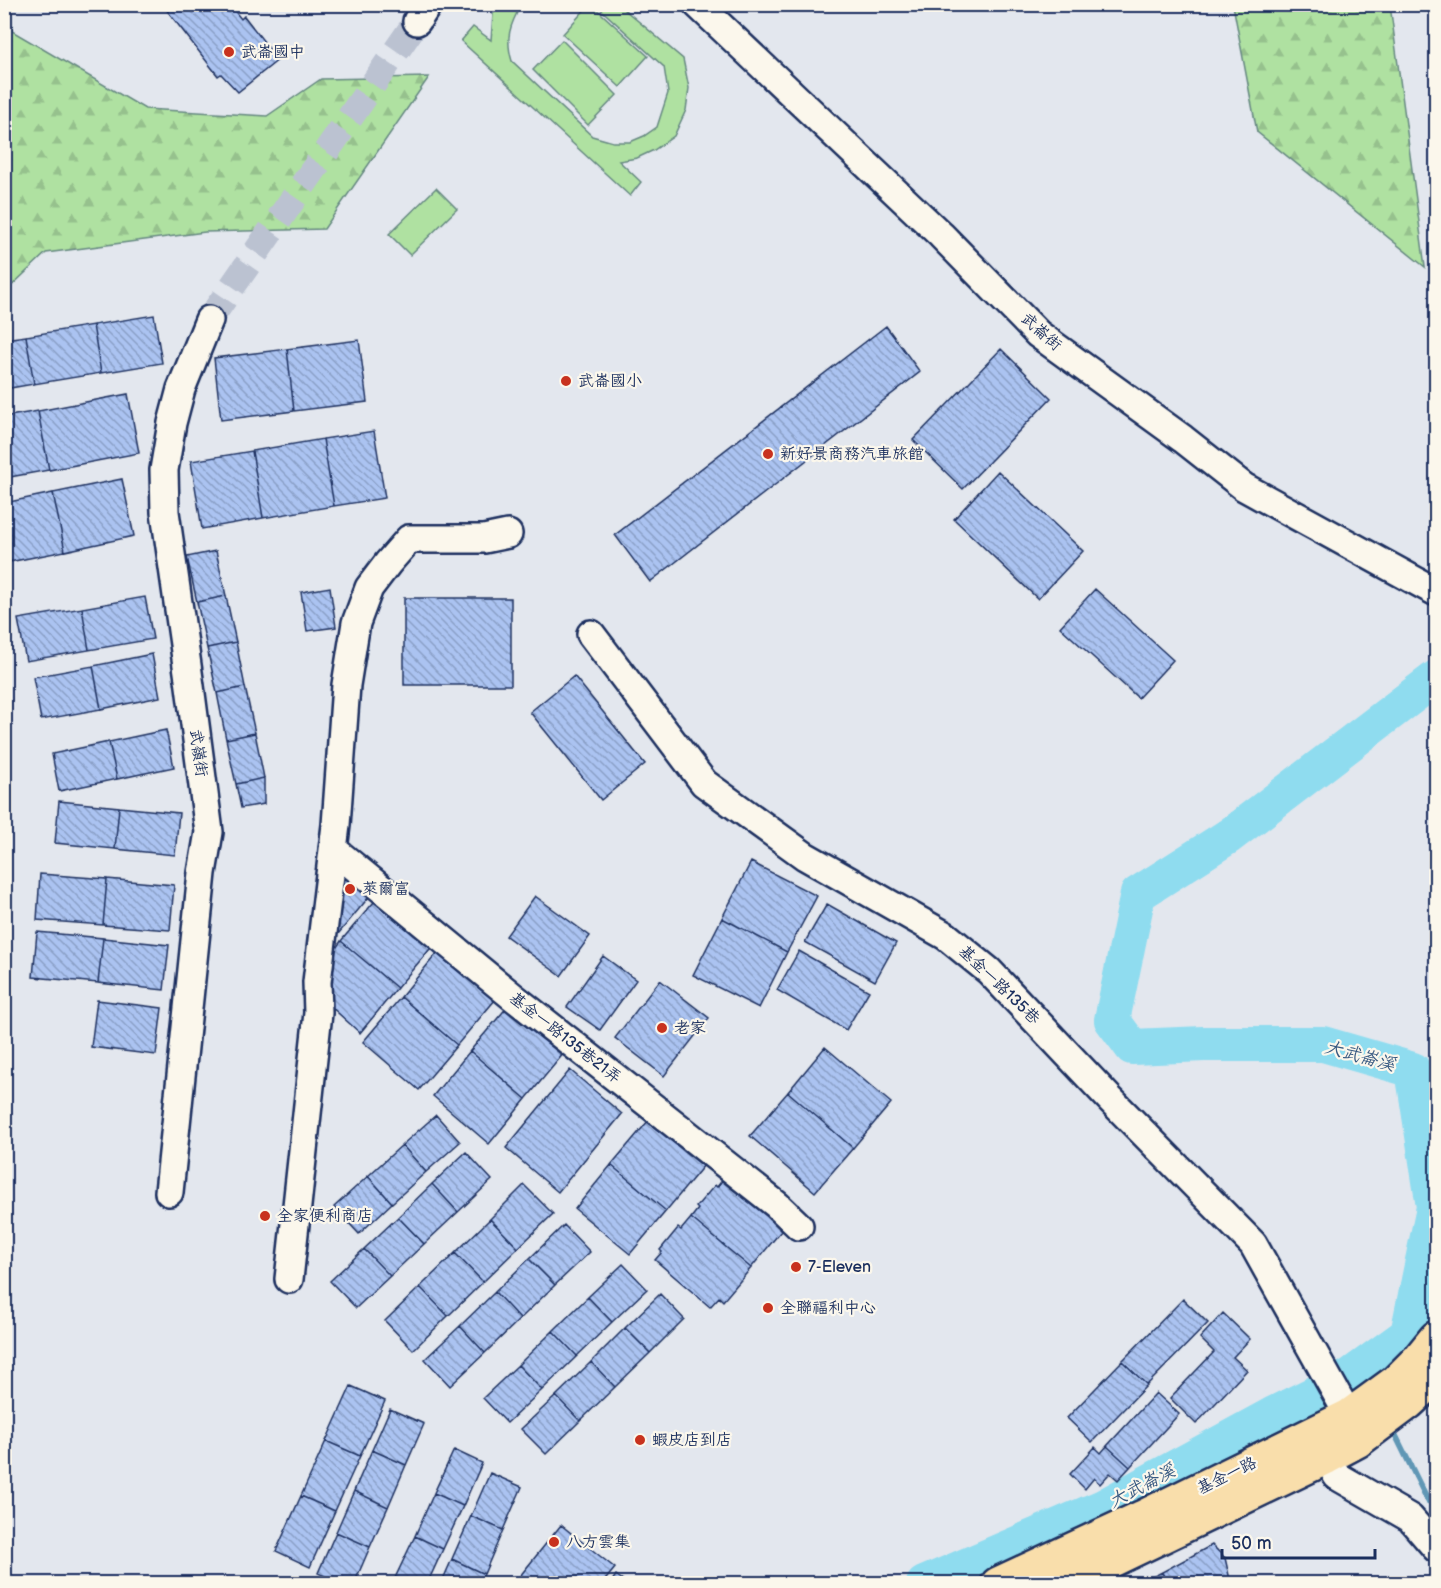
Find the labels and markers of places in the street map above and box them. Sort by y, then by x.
place label: 武崙國中 [241,43,305,62]
marker: 武崙國中 [222,45,236,59]
place label: 武崙國小 [578,372,642,391]
marker: 武崙國小 [559,374,573,388]
place label: 新好景商務汽車旅館 [780,445,924,464]
marker: 新好景商務汽車旅館 [761,447,775,461]
place label: 萊爾富 [362,880,410,899]
marker: 萊爾富 [343,882,357,896]
place label: 老家 [674,1019,706,1038]
marker: 老家 [655,1021,669,1035]
place label: 全家便利商店 [277,1207,373,1226]
marker: 全家便利商店 [258,1209,272,1223]
place label: 7-Eleven [808,1258,871,1277]
marker: 7-Eleven [789,1260,803,1274]
place label: 全聯福利中心 [780,1299,876,1318]
marker: 全聯福利中心 [761,1301,775,1315]
place label: 蝦皮店到店 [652,1431,732,1450]
marker: 蝦皮店到店 [633,1433,647,1447]
place label: 八方雲集 [566,1533,630,1552]
marker: 八方雲集 [547,1535,561,1549]

